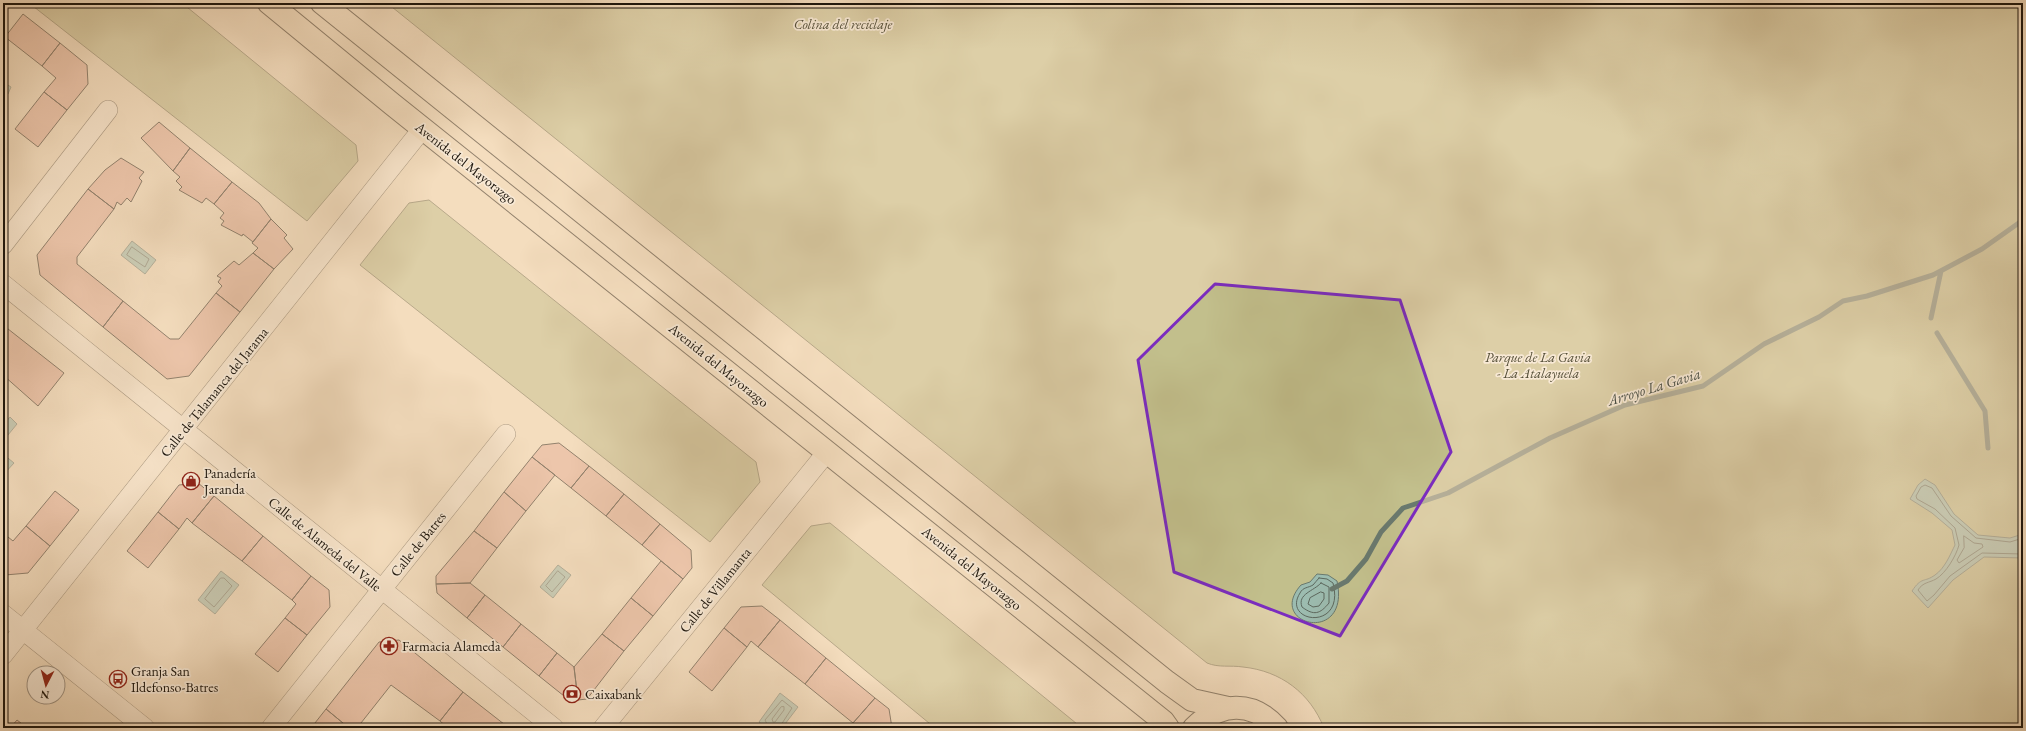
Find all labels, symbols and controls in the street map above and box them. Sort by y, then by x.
park label: Colina del reciclaje [794,15,893,33]
street label: Avenida del Mayorazgo [411,117,520,208]
street label: Avenida del Mayorazgo [664,318,773,411]
street label: Calle de Talamanca del Jarama [156,323,272,461]
park label: Parque de La Gavia - La Atalayuela [1485,348,1591,382]
water label: Arroyo La Gavia [1604,363,1703,410]
place label: Panadería Jaranda [203,464,256,498]
shop icon: Panadería Jaranda [181,471,201,491]
street label: Calle de Alameda del Valle [265,493,386,596]
street label: Calle de Batres [386,507,450,580]
street label: Avenida del Mayorazgo [917,521,1026,614]
street label: Calle de Villamanta [675,543,755,636]
pharmacy icon: Farmacia Alameda [379,636,399,656]
place label: Farmacia Alameda [402,637,501,655]
place label: Granja San Ildefonso-Batres [131,662,219,696]
north arrow [26,665,66,705]
bus stop icon: Granja San Ildefonso-Batres [108,669,128,689]
bank icon: Caixabank [562,684,582,704]
place label: Caixabank [585,685,642,703]
text: N [40,688,50,702]

